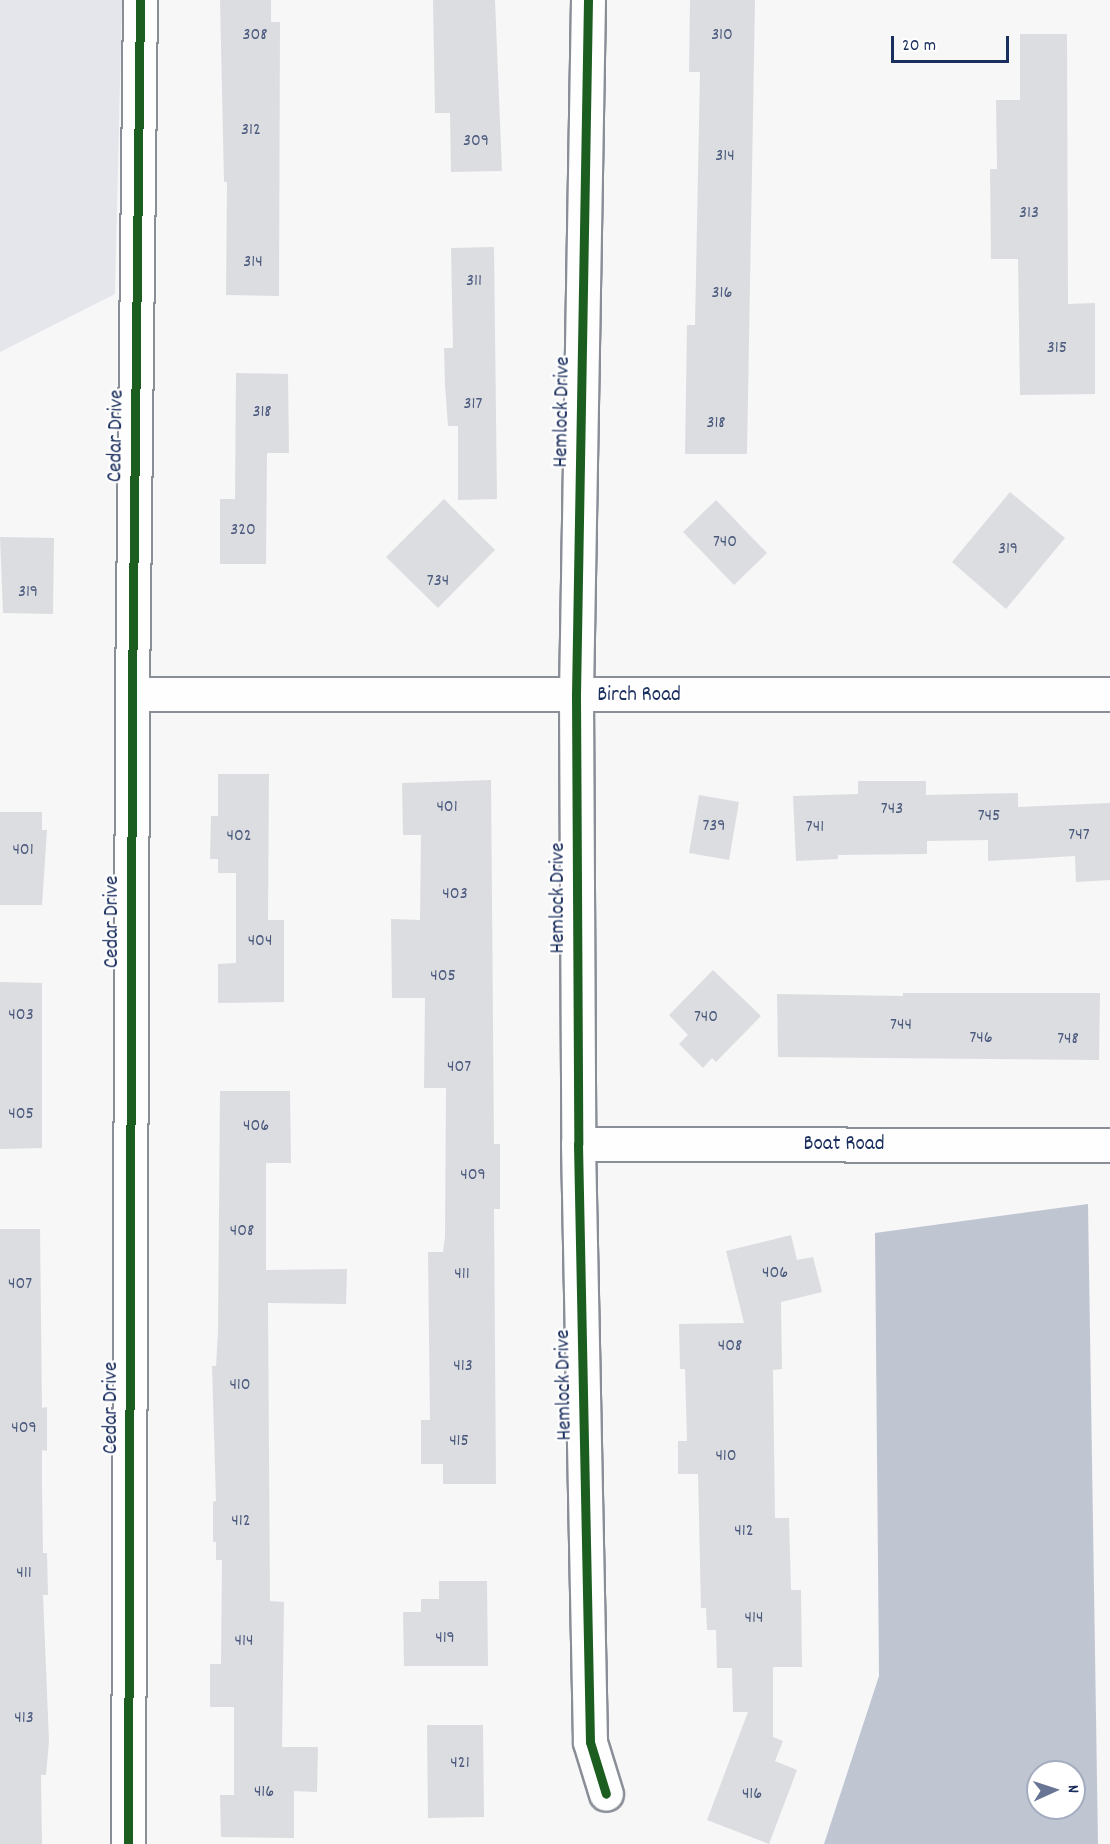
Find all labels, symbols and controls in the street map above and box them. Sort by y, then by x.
scale bar [894,24,1012,62]
house number: 308 [242,25,268,47]
house number: 310 [711,25,733,47]
text: 20 m [902,34,936,59]
house number: 312 [241,120,261,142]
house number: 309 [463,131,489,153]
house number: 314 [715,146,735,168]
house number: 313 [1019,203,1039,225]
house number: 314 [243,252,263,274]
house number: 311 [466,271,482,293]
house number: 316 [712,283,732,305]
house number: 315 [1047,338,1067,360]
street label: Hemlock Drive [549,356,577,468]
street label: Cedar Drive [104,390,130,482]
house number: 317 [464,394,482,416]
house number: 318 [252,402,272,424]
house number: 318 [706,413,726,435]
house number: 320 [230,520,256,542]
house number: 740 [713,532,737,554]
house number: 319 [998,539,1018,561]
house number: 734 [427,571,449,593]
house number: 319 [18,582,38,604]
street label: Birch Road [597,683,681,709]
house number: 401 [436,797,458,819]
house number: 743 [881,799,903,821]
house number: 745 [978,806,1000,828]
house number: 739 [702,816,726,838]
house number: 741 [806,817,824,839]
house number: 747 [1068,825,1090,847]
house number: 402 [226,826,252,848]
house number: 401 [12,840,34,862]
street label: Hemlock Drive [546,842,572,954]
street label: Cedar Drive [100,876,126,968]
house number: 403 [442,884,468,906]
house number: 404 [248,931,272,953]
house number: 405 [430,966,456,988]
house number: 403 [8,1005,34,1027]
house number: 740 [694,1007,718,1029]
house number: 744 [890,1015,912,1037]
house number: 746 [969,1028,993,1050]
house number: 748 [1057,1029,1079,1051]
house number: 407 [447,1057,471,1079]
house number: 405 [8,1104,34,1126]
house number: 406 [243,1116,269,1138]
street label: Boat Road [804,1132,884,1158]
house number: 409 [460,1165,486,1187]
house number: 408 [230,1221,254,1243]
house number: 406 [762,1263,788,1285]
house number: 411 [454,1264,470,1286]
house number: 407 [8,1274,32,1296]
street label: Hemlock Drive [551,1329,579,1441]
house number: 408 [718,1336,742,1358]
house number: 413 [453,1356,473,1378]
street label: Cedar Drive [99,1362,125,1454]
house number: 410 [229,1375,251,1397]
house number: 409 [11,1418,37,1440]
house number: 415 [449,1431,469,1453]
house number: 410 [715,1446,737,1468]
house number: 412 [231,1511,251,1533]
house number: 412 [734,1521,754,1543]
house number: 411 [16,1563,32,1585]
house number: 414 [745,1608,763,1630]
house number: 419 [435,1628,455,1650]
house number: 414 [235,1631,253,1653]
house number: 413 [14,1708,34,1730]
house number: 421 [450,1753,470,1775]
north arrow [1026,1760,1086,1820]
house number: 416 [254,1782,274,1804]
house number: 416 [742,1784,762,1806]
text: N [1061,1785,1084,1794]

